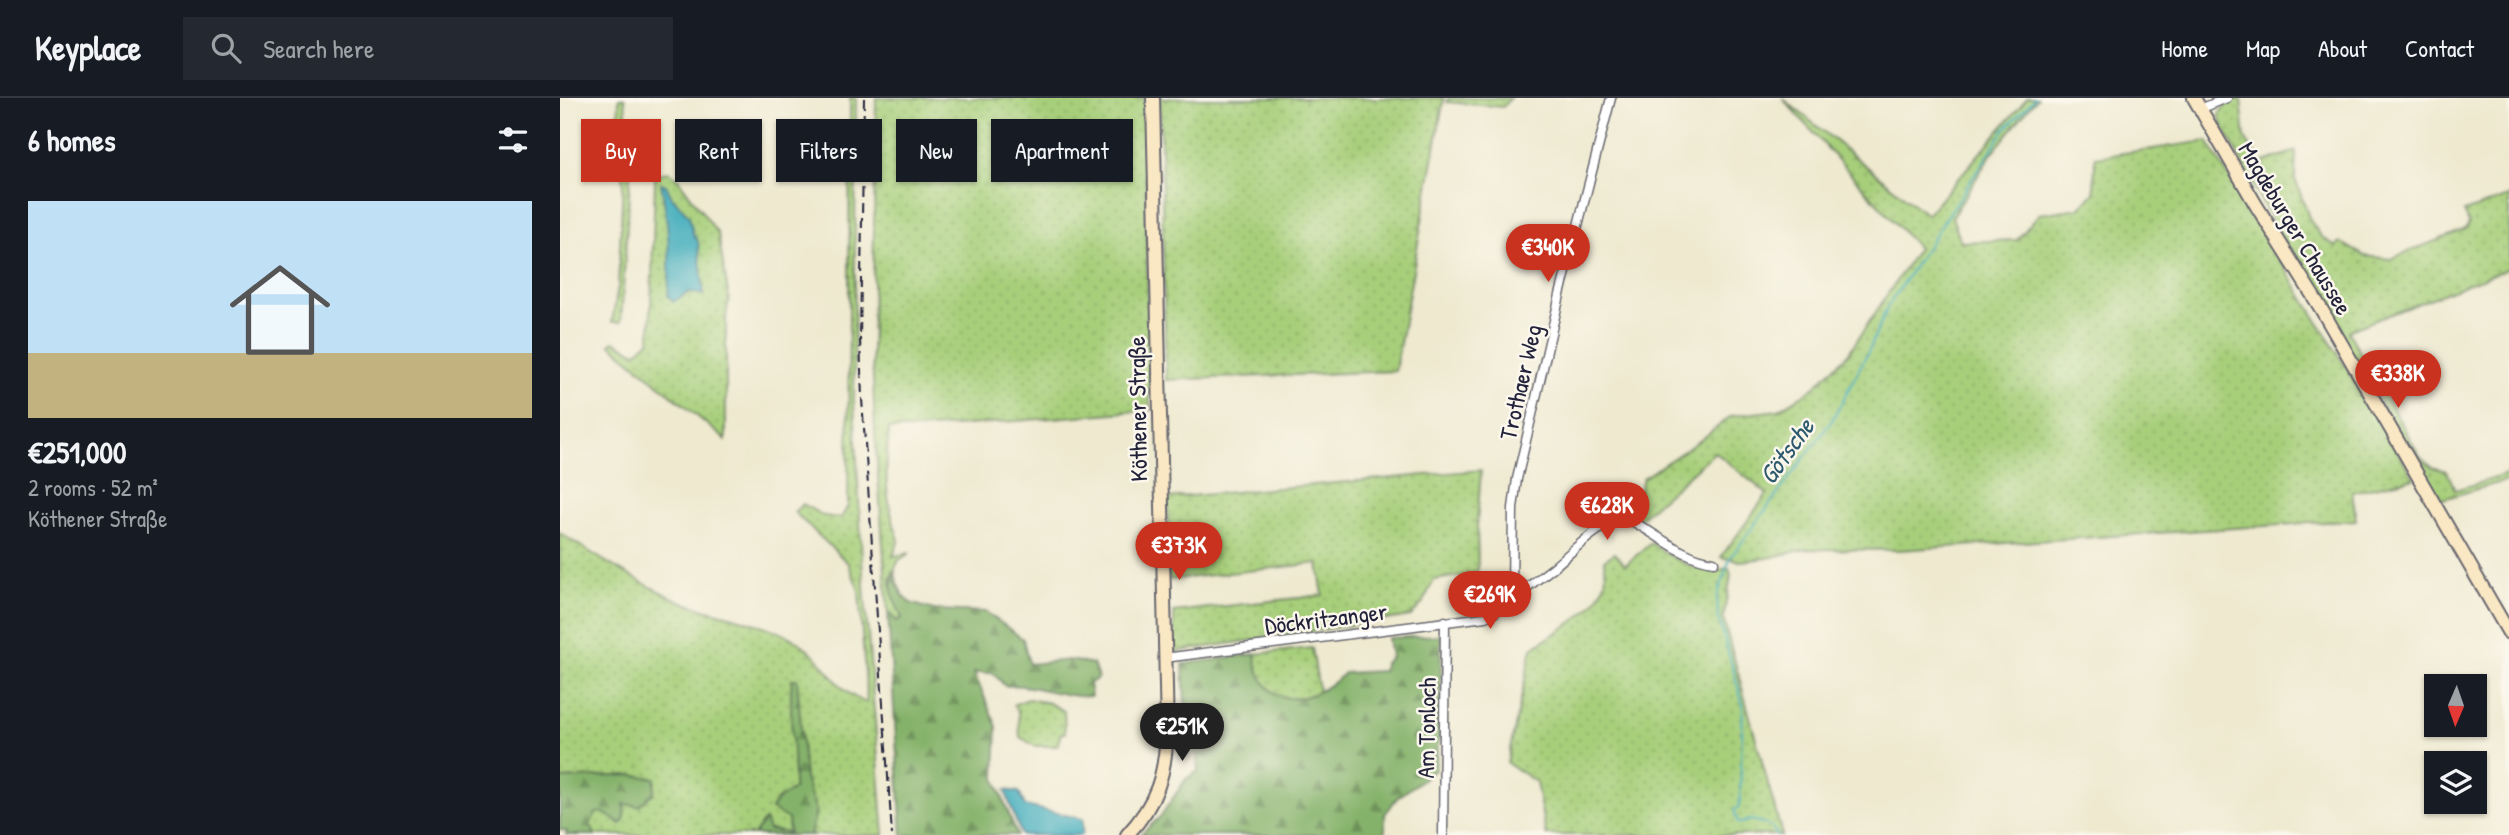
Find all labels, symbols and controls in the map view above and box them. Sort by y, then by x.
search box [183,17,673,80]
text: Keyplace [35,26,141,70]
icon: search [207,29,245,67]
text: Search here [263,31,374,66]
text: Home [2161,32,2208,64]
text: Map [2246,32,2280,64]
text: About [2318,32,2367,64]
text: Contact [2405,32,2474,64]
chip: Buy [581,119,661,182]
chip: Rent [675,119,762,182]
chip: Filters [776,119,882,182]
chip: New [896,119,977,182]
chip: Apartment [991,119,1133,182]
text: 6 homes [28,120,115,160]
icon: filters [494,121,532,159]
street label: Magdeburger Chaussee [2232,135,2361,321]
pin: €340K [1499,225,1597,284]
text: €340K [1522,231,1574,262]
icon: home [217,247,343,373]
street label: Trothaer Weg [1491,321,1549,443]
street label: Köthener Straße [1120,336,1154,482]
pin: €338K [2349,350,2447,410]
text: €338K [2371,357,2425,388]
water label: Götsche [1750,410,1823,491]
text: €251,000 [28,432,126,472]
text: 2 rooms · 52 m² [28,472,158,503]
pin: €628K [1558,482,1656,542]
text: €628K [1581,489,1634,520]
text: Köthener Straße [28,503,167,534]
pin: €373K [1130,522,1228,582]
text: €373K [1151,529,1207,560]
pin: €269K [1441,572,1539,631]
text: €269K [1464,578,1516,609]
street label: Döckritzanger [1263,595,1389,641]
north arrow [2424,674,2487,737]
map controls [2424,674,2487,814]
street label: Am Tonloch [1409,677,1443,779]
pin: €251K [1133,704,1231,763]
text: €251K [1156,710,1208,741]
button: layers [2424,751,2487,814]

